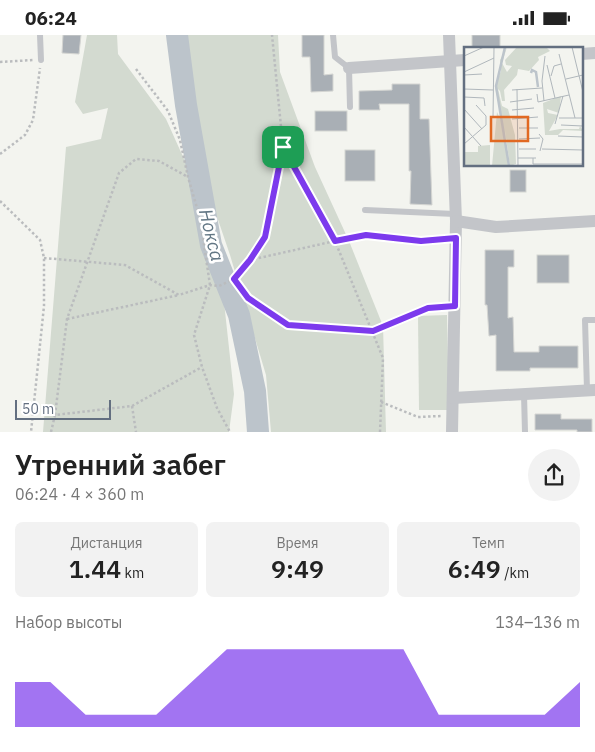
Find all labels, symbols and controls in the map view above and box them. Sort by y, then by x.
text: 06:24 [25,6,77,30]
inset map [464,47,582,166]
pin [262,126,304,168]
icon: arrive [269,133,297,161]
water label: Нокса [194,206,230,264]
scale bar [15,397,111,420]
text: 50 m [22,400,54,418]
text: Утренний забег [15,446,226,483]
button: share [528,449,580,501]
text: 06:24 · 4 × 360 m [15,484,144,504]
text: Дистанция [71,534,142,552]
text: Время [276,534,319,552]
text: Темп [472,534,505,552]
text: 1.44 [69,552,121,585]
text: 9:49 [271,552,324,585]
text: 6:49 [448,552,501,585]
text: km [121,564,144,582]
text: /km [501,564,529,582]
text: Набор высоты [15,612,122,632]
text: 134–136 m [495,612,580,632]

